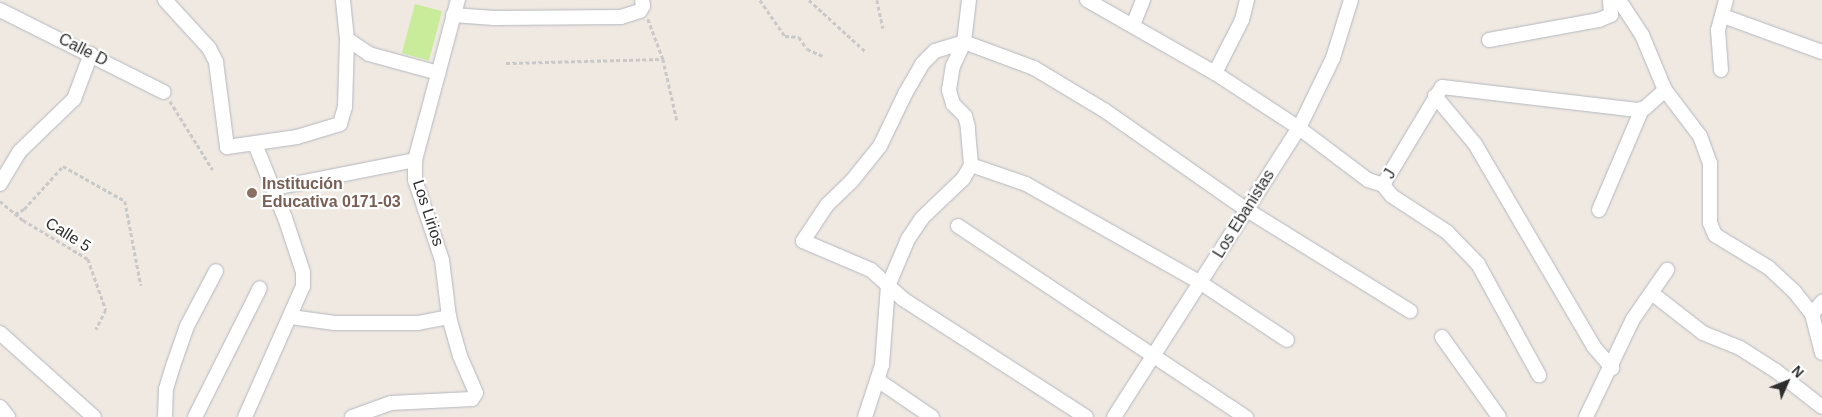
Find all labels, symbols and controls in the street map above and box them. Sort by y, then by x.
street label: Calle D [55,30,111,70]
street label: Los Ebanistas [1209,166,1279,262]
street label: J [1380,166,1400,182]
place label: Institución Educativa 0171-03 [262,174,401,212]
street label: Los Lirios [408,177,448,249]
marker: Institución Educativa 0171-03 [246,187,258,199]
street label: Calle 5 [42,214,94,256]
north arrow [1762,357,1812,407]
text: N [1789,362,1807,381]

